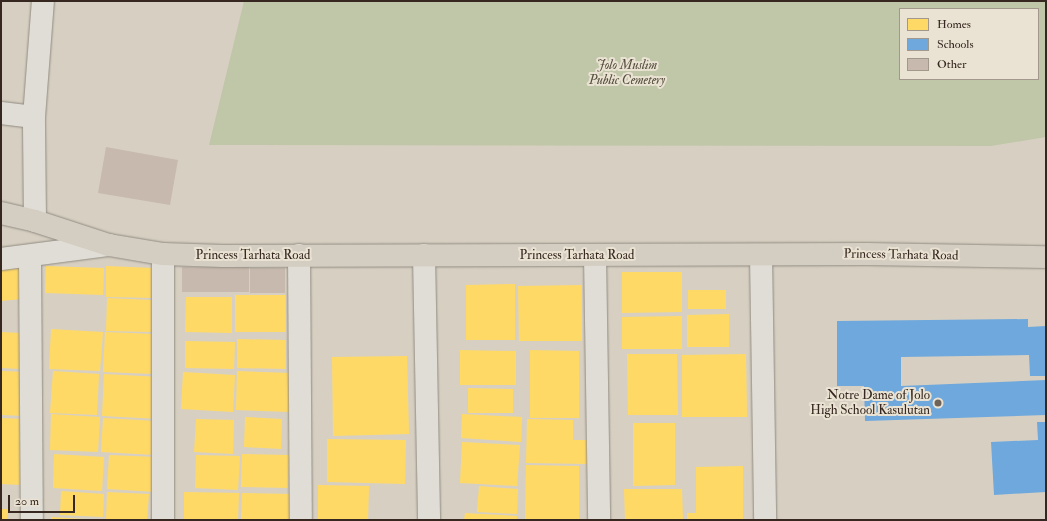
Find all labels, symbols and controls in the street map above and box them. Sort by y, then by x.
legend [899,8,1039,80]
text: Homes [937,17,971,32]
text: Schools [937,37,974,52]
text: Other [937,57,966,72]
park label: Jolo Muslim Public Cemetery [589,58,665,89]
street label: Princess Tarhata Road [843,246,959,264]
street label: Princess Tarhata Road [196,247,310,263]
street label: Princess Tarhata Road [520,247,634,263]
place label: Notre Dame of Jolo High School Kasulutan [810,388,930,419]
marker: Notre Dame of Jolo High School Kasulutan [933,398,943,408]
scale bar [10,487,77,513]
text: 20 m [15,494,39,509]

